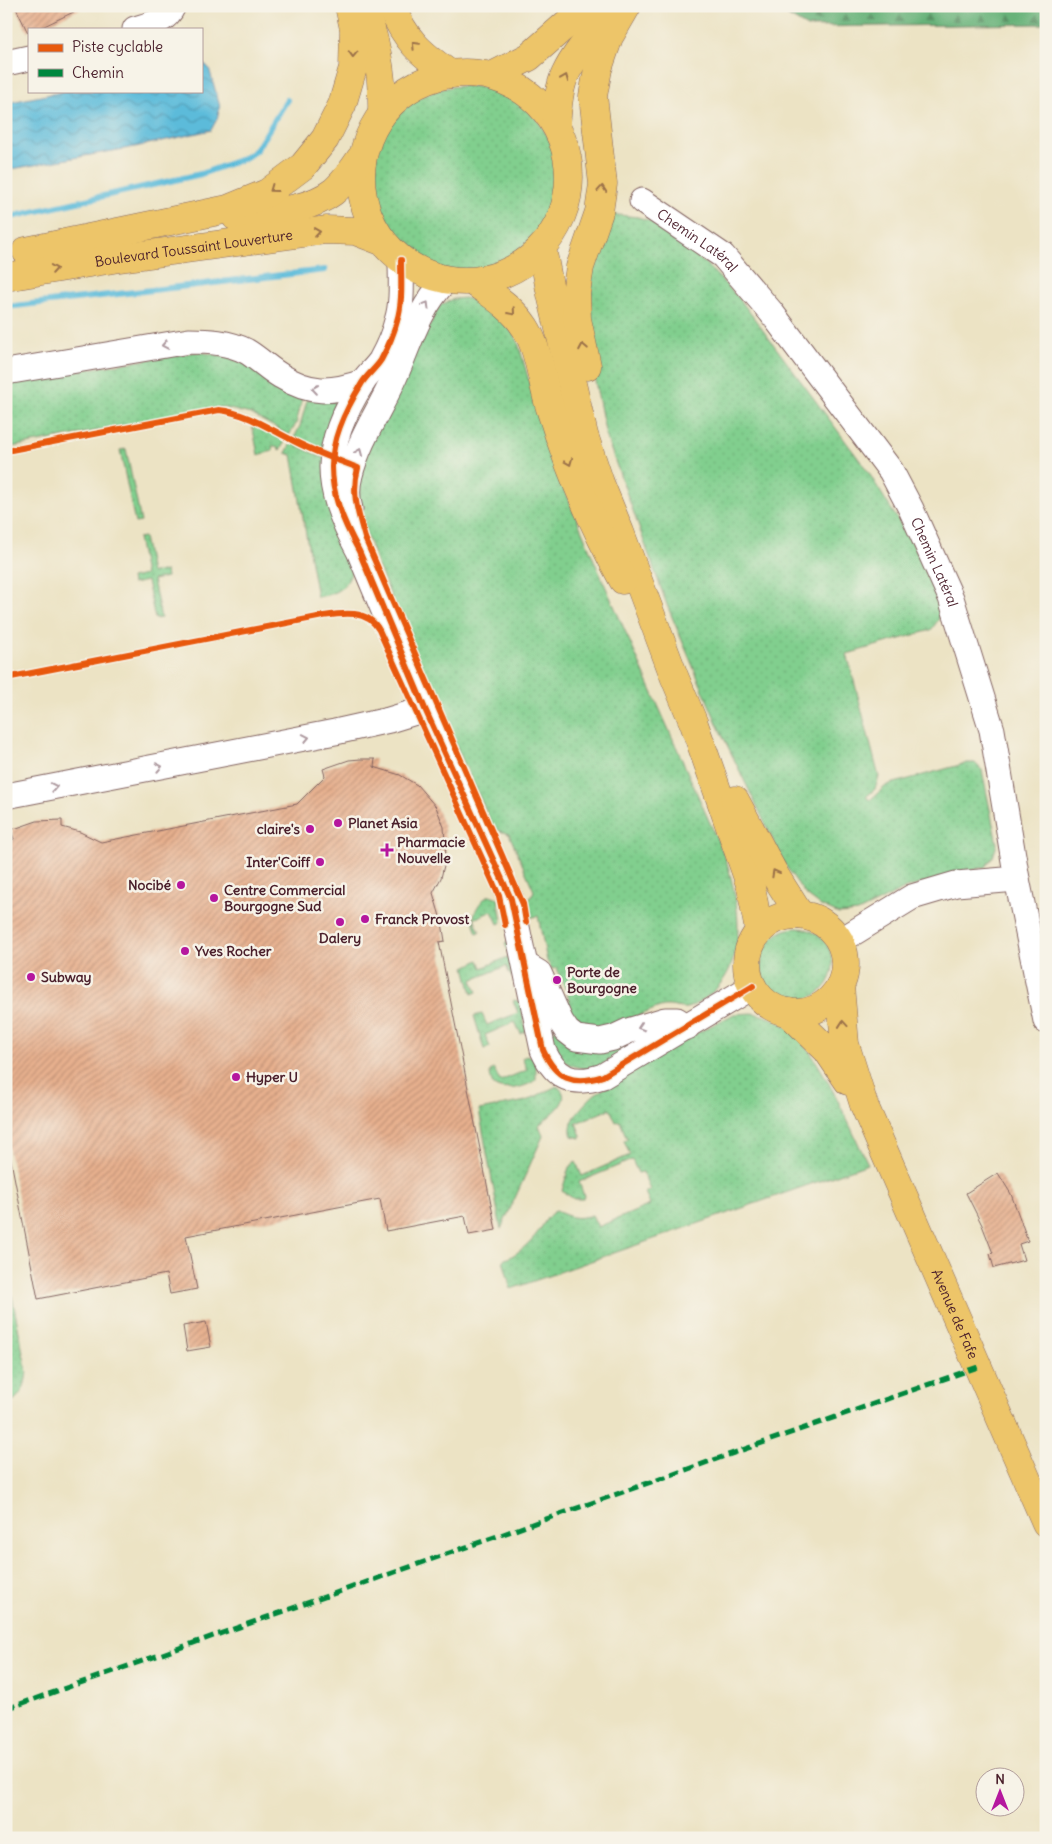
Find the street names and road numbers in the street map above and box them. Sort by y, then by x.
street label: Chemin Latéral [653,205,742,276]
street label: Boulevard Toussaint Louverture [93,226,294,271]
street label: Chemin Latéral [907,515,962,609]
street label: Avenue de Fafe [927,1266,982,1362]

